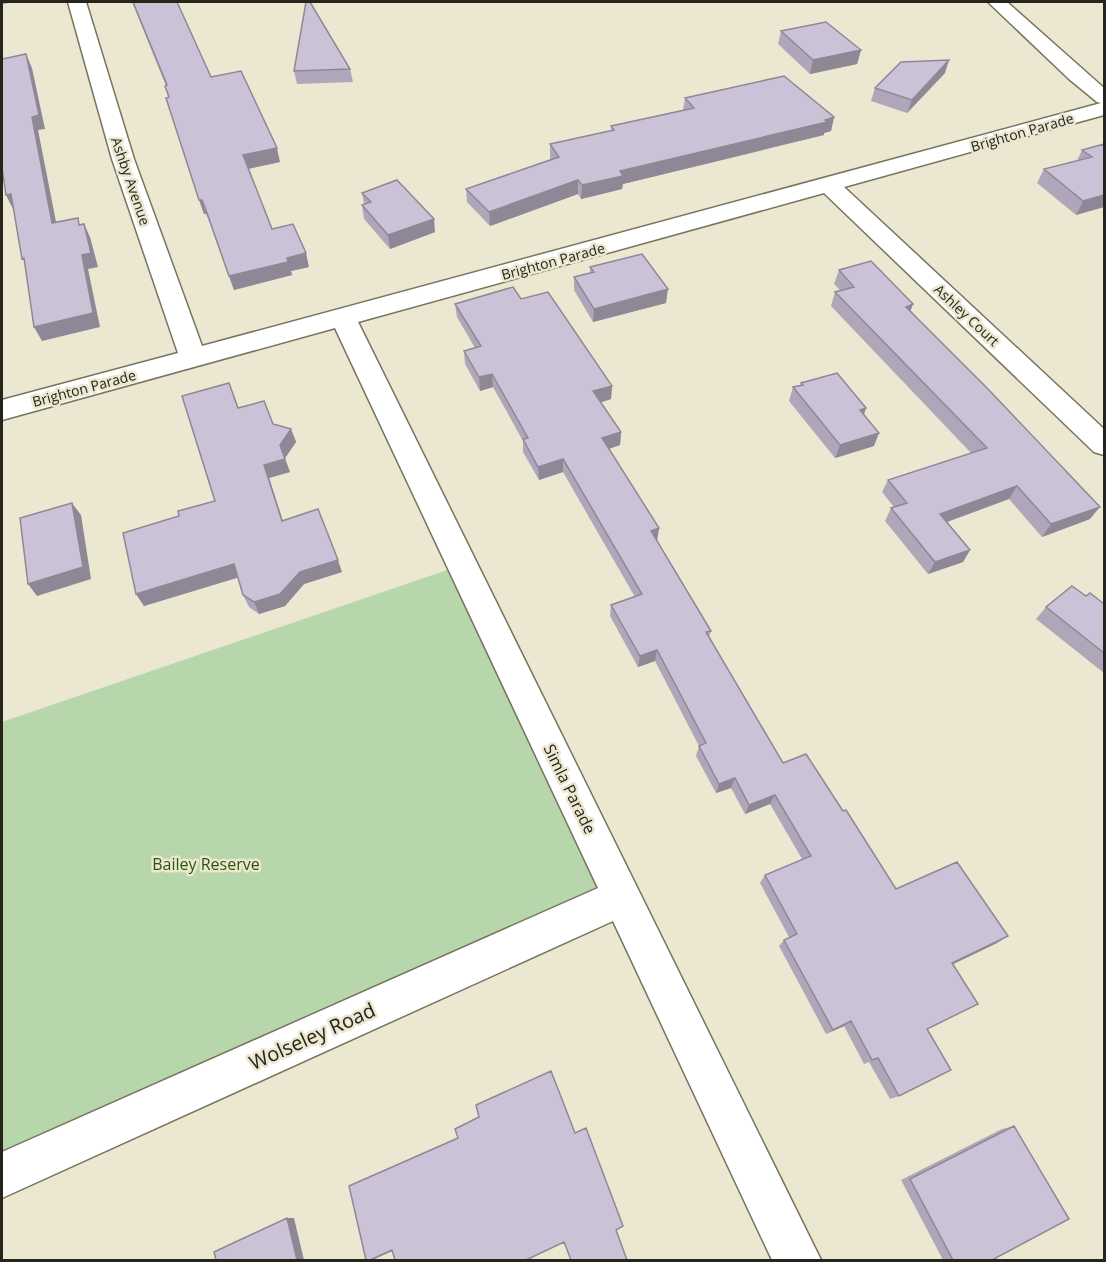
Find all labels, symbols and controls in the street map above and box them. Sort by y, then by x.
street label: Brighton Parade [968,108,1076,156]
street label: Ashby Avenue [107,134,155,228]
street label: Brighton Parade [499,238,607,284]
street label: Ashley Court [930,280,1004,350]
street label: Brighton Parade [30,365,138,411]
street label: Simla Parade [539,740,601,838]
park label: Bailey Reserve [152,853,260,875]
street label: Wolseley Road [245,996,379,1076]

